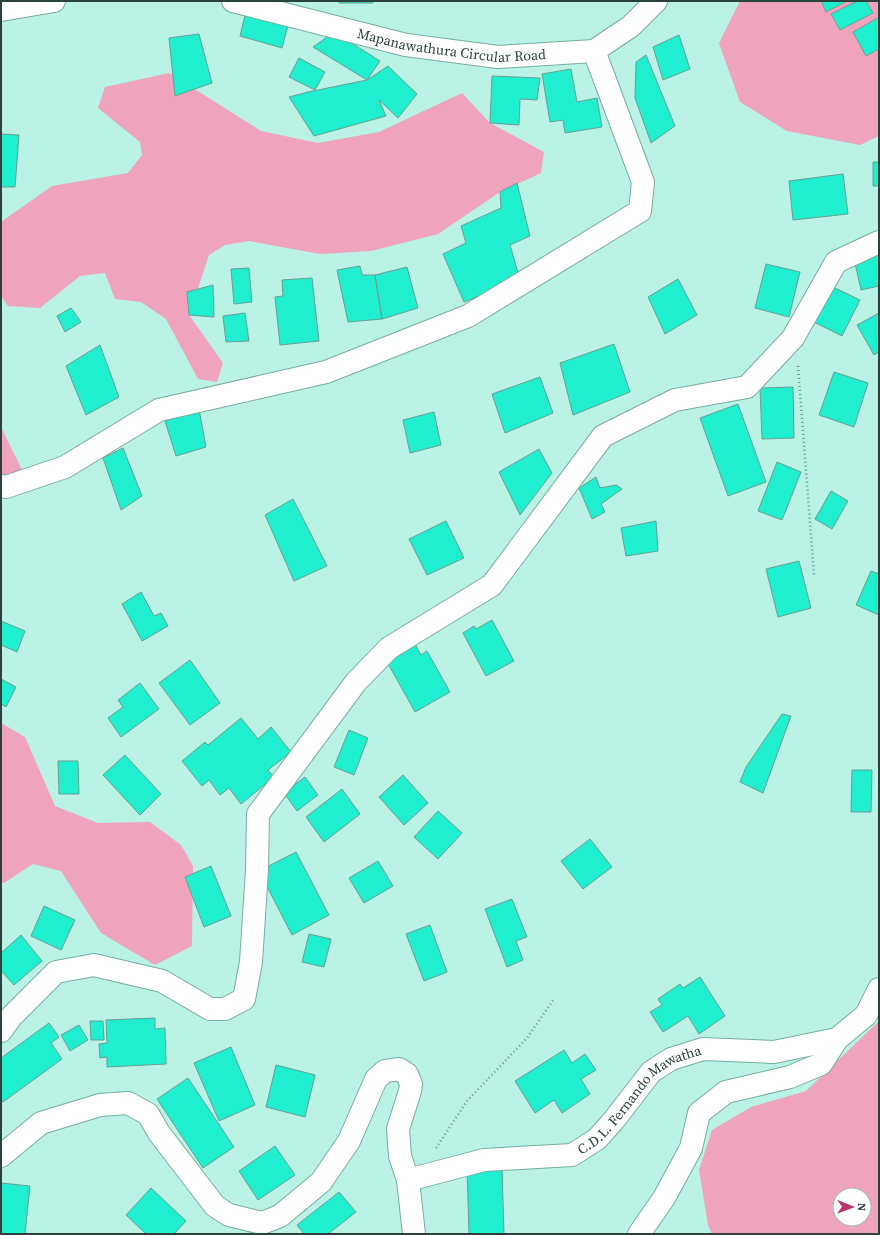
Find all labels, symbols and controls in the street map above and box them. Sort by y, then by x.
street label: Mapanawathura Circular Road [355,23,547,67]
street label: C.D.L. Fernando Mawatha [573,1040,705,1159]
north arrow [832,1187,872,1227]
text: N [854,1203,869,1211]

